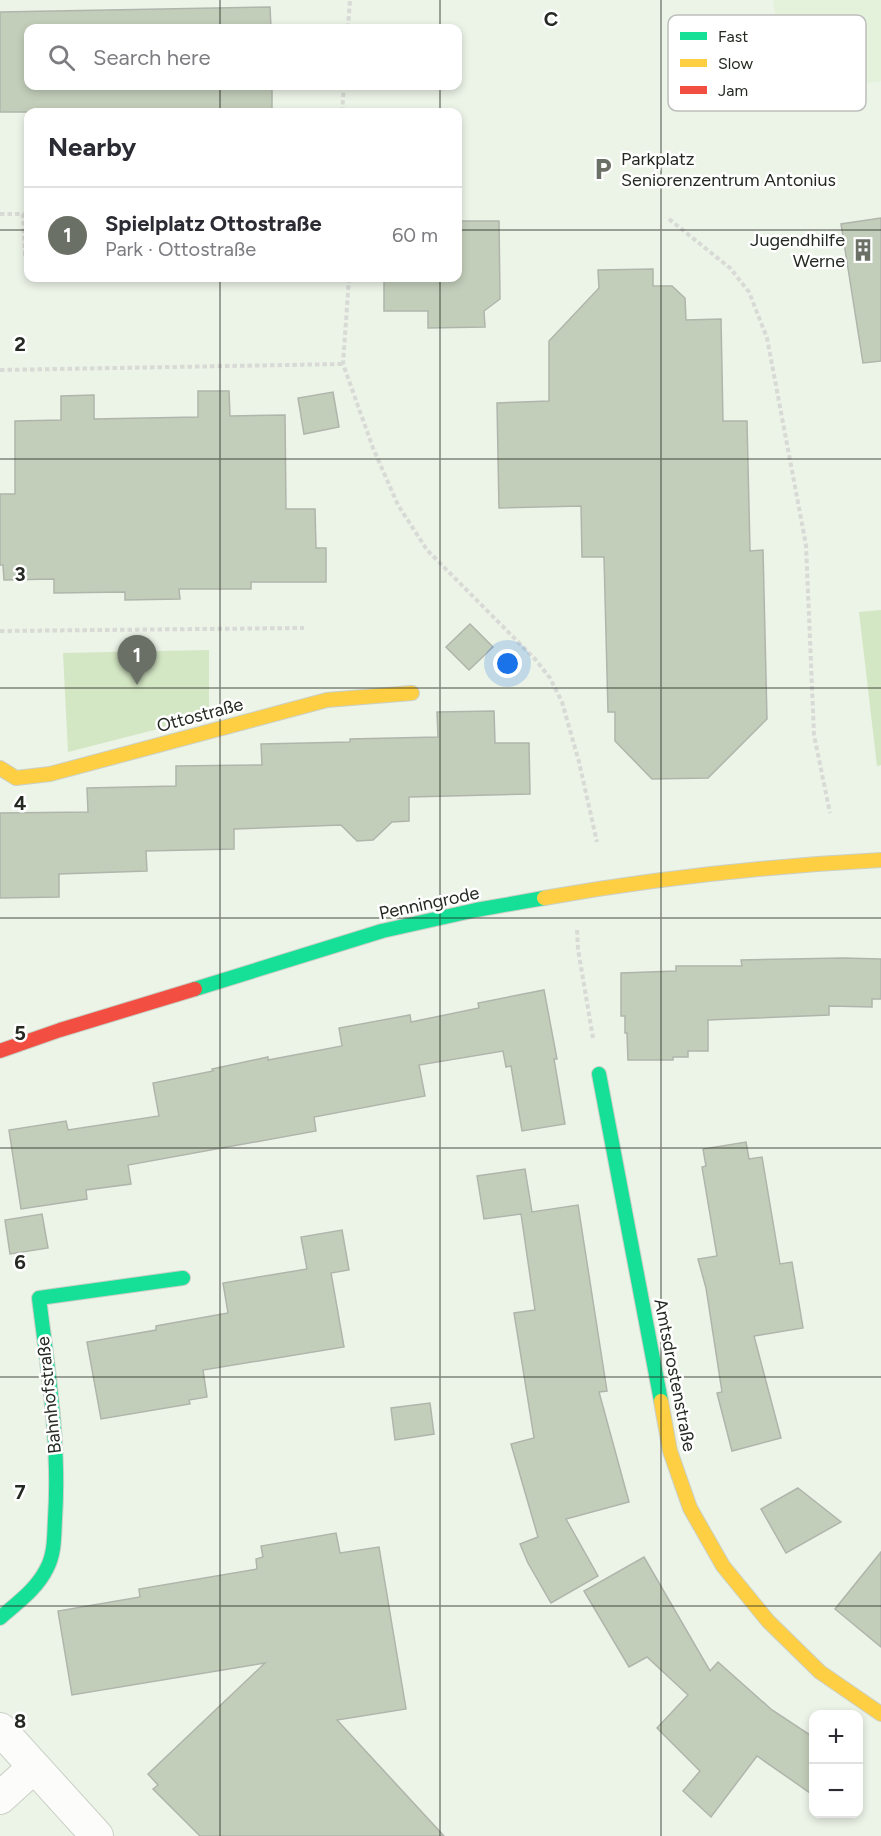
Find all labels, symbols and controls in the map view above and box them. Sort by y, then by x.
text: C [544,7,558,31]
legend [668,15,866,111]
search box [24,24,462,90]
text: Fast [718,27,748,46]
icon: search [45,41,78,74]
text: Search here [93,44,211,71]
text: Slow [718,54,753,73]
text: Jam [718,81,748,100]
text: Nearby [48,131,136,163]
place label: Parkplatz Seniorenzentrum Antonius [621,148,836,191]
parking icon: Parkplatz Seniorenzentrum Antonius [590,156,616,182]
text: Spielplatz Ottostraße [105,210,322,237]
text: 1 [63,223,72,247]
text: 60 m [392,223,438,247]
place label: Jugendhilfe Werne [750,229,845,272]
text: Park · Ottostraße [105,237,256,261]
building icon: Jugendhilfe Werne [850,237,876,263]
text: 2 [14,332,26,356]
text: 3 [14,562,26,586]
pin: 1 [118,636,156,685]
your location [493,649,522,678]
street label: Ottostraße [154,693,246,737]
text: 4 [14,791,27,815]
street label: Penningrode [377,882,481,924]
text: 5 [14,1021,26,1045]
text: 6 [14,1250,26,1274]
street label: Amtsdrostenstraße [649,1297,701,1453]
street label: Bahnhofstraße [32,1335,66,1455]
text: 7 [14,1480,26,1504]
text: 8 [14,1709,26,1733]
map controls [809,1710,863,1818]
button: + [809,1710,863,1764]
button: − [809,1764,863,1818]

